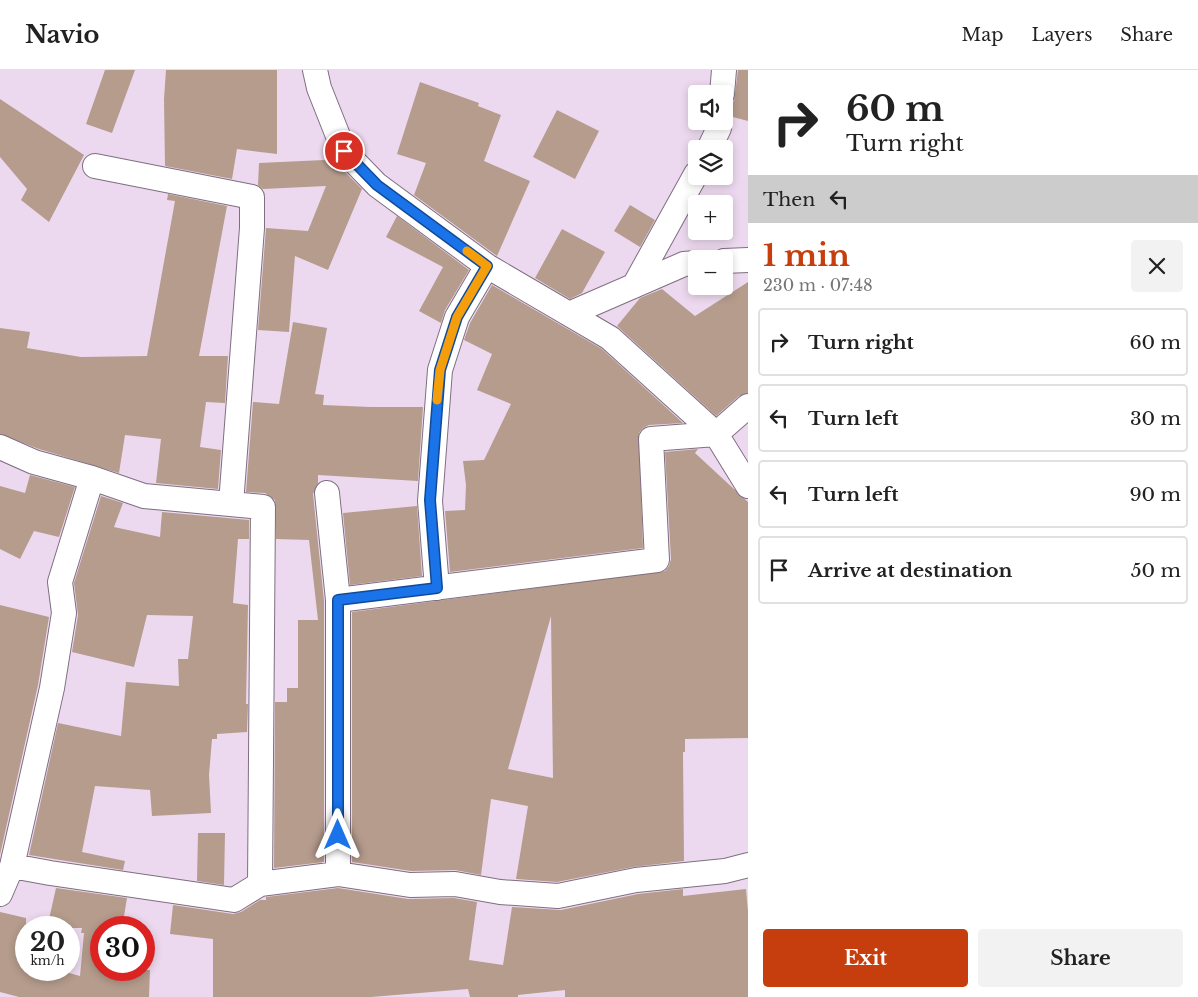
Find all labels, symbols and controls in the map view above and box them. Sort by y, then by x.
text: Navio [25,20,99,49]
text: Map [962,24,1003,46]
text: Layers [1031,24,1092,46]
text: Share [1120,24,1173,46]
map controls [688,85,733,295]
button: sound [688,85,733,130]
text: 60 m [846,87,944,130]
icon: right [763,90,828,155]
pin [323,130,365,172]
text: Turn right [846,130,964,157]
icon: arrive [330,137,358,165]
button: layers [688,140,733,185]
icon: left [825,185,853,213]
text: Then [763,188,815,211]
button: + [688,195,733,240]
text: 1 min [763,237,850,274]
button: close [1131,240,1183,292]
button: − [688,250,733,295]
text: 230 m · 07:48 [763,275,873,295]
icon: right [765,328,793,356]
text: Turn right [808,331,914,354]
text: 60 m [1129,331,1181,354]
icon: left [765,404,793,432]
text: Turn left [808,407,899,430]
text: 30 m [1130,407,1181,430]
icon: left [765,480,793,508]
text: Turn left [808,483,899,506]
text: 90 m [1129,483,1181,506]
icon: arrive [765,556,793,584]
text: Arrive at destination [808,559,1012,582]
text: 50 m [1131,559,1181,582]
position arrow [311,808,363,860]
speed limit sign: 30 [90,916,155,981]
text: 20 [30,927,65,958]
button: Exit [763,929,968,987]
button: Share [978,929,1183,987]
text: km/h [30,953,65,968]

